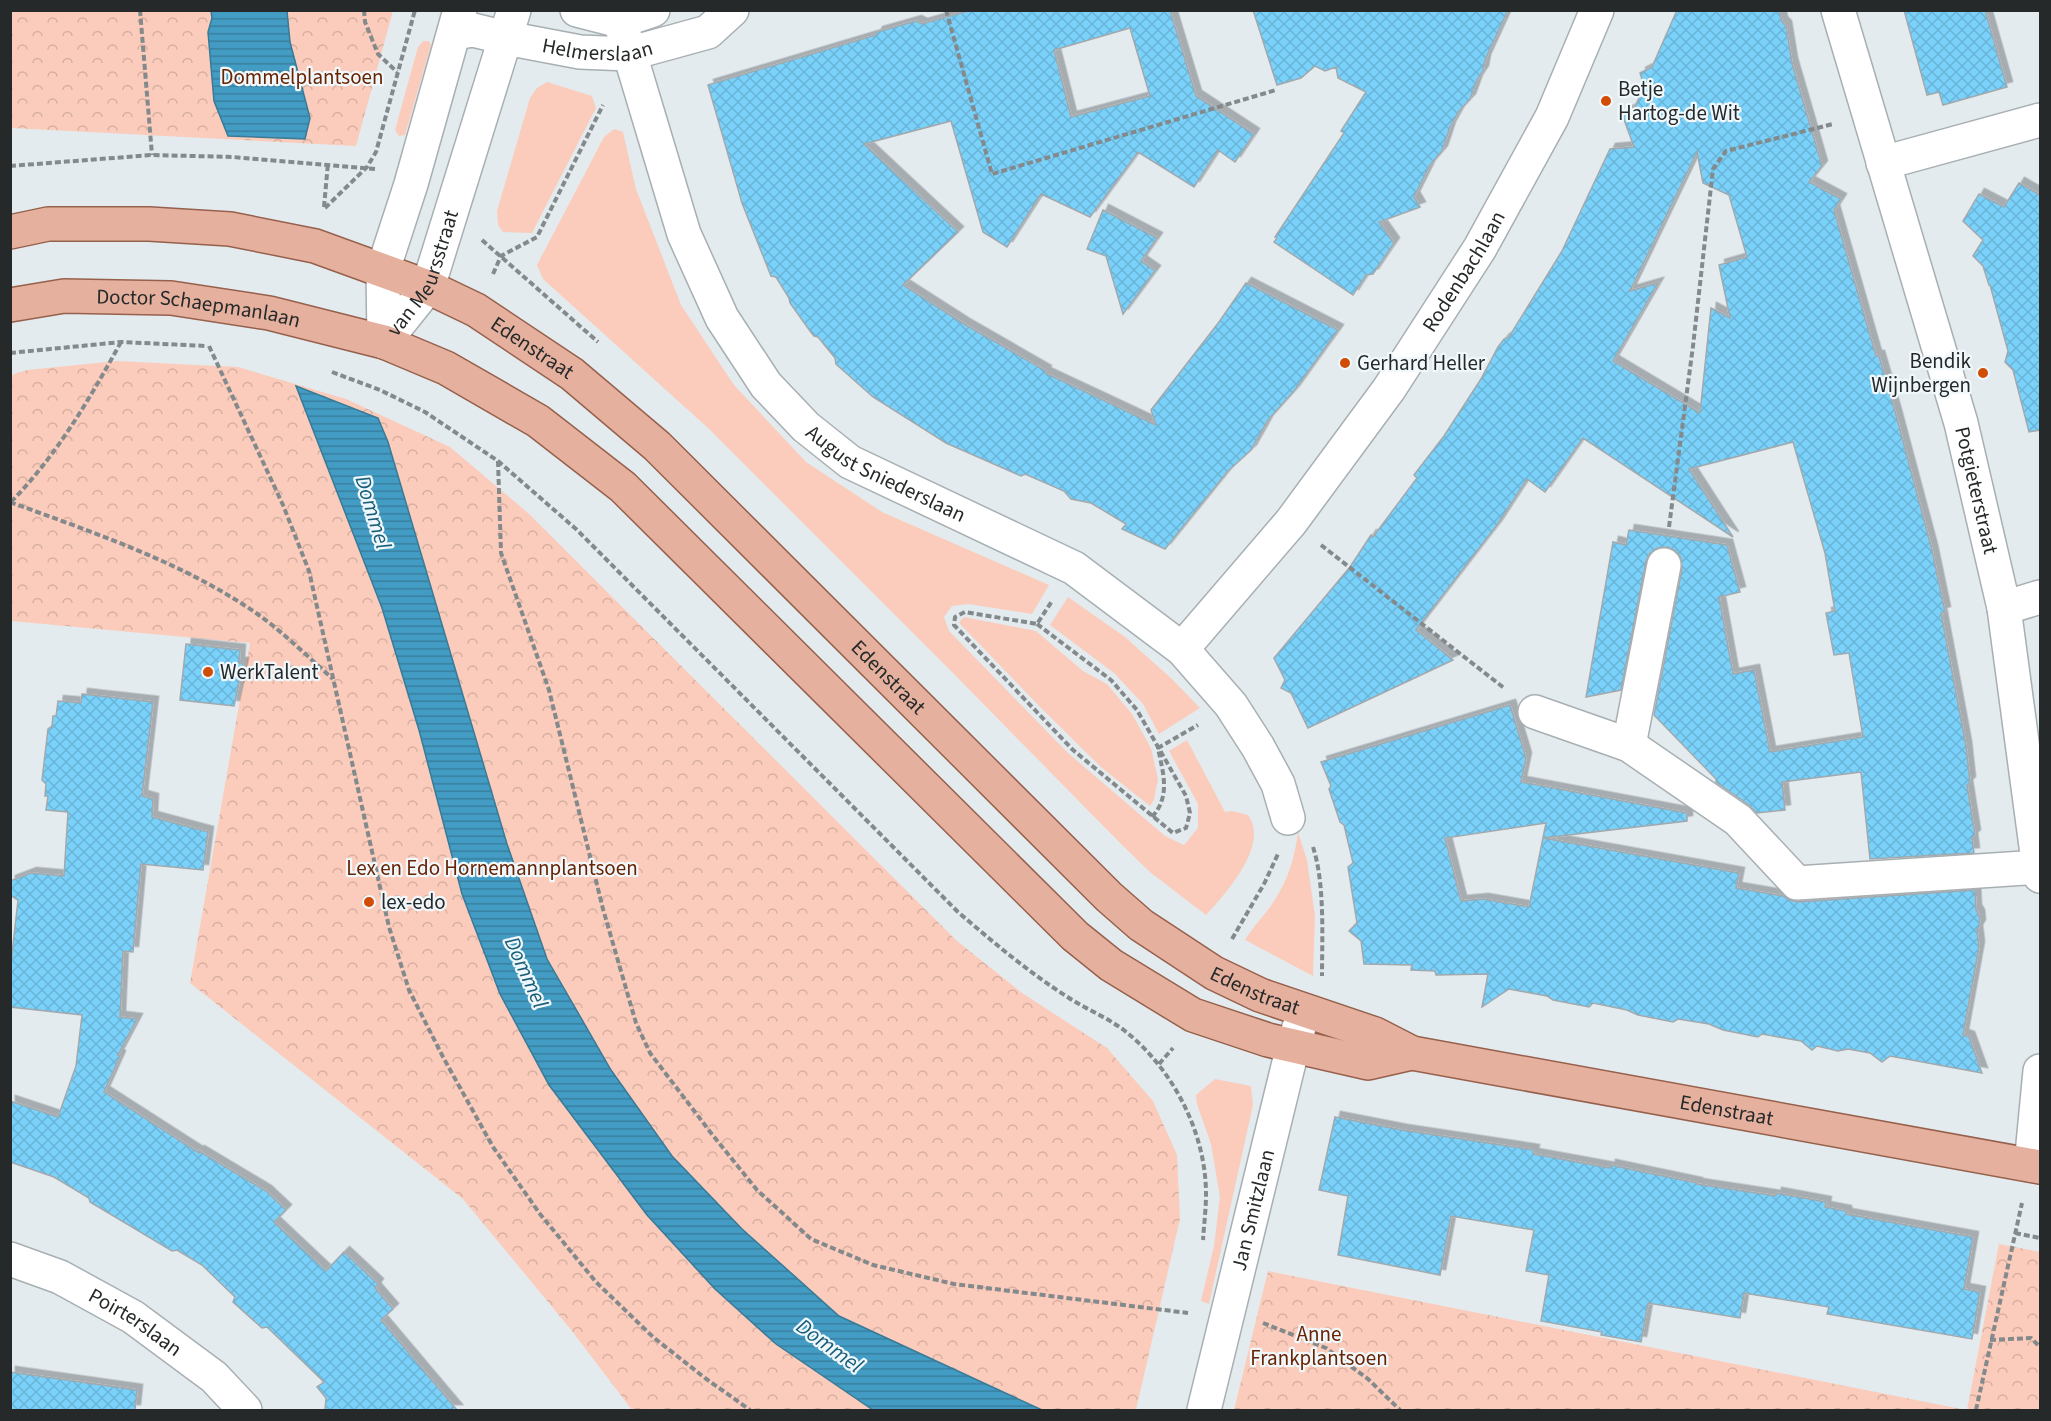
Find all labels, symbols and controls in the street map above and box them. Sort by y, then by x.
street label: Helmerslaan [540,30,656,69]
park label: Dommelplantsoen [221,62,383,92]
place label: Betje Hartog-de Wit [1618,74,1740,128]
marker: Betje Hartog-de Wit [1599,94,1613,108]
street label: Rodenbachlaan [1415,205,1513,338]
street label: van Meursstraat [379,206,466,342]
street label: Doctor Schaepmanlaan [96,282,304,335]
street label: Edenstraat [485,309,580,386]
place label: Bendik Wijnbergen [1871,346,1972,400]
place label: Gerhard Heller [1357,348,1486,378]
marker: Gerhard Heller [1338,356,1352,370]
marker: Bendik Wijnbergen [1976,366,1990,380]
street label: August Sniederslaan [800,418,971,530]
street label: Potgieterstraat [1947,424,2006,557]
water label: Dommel [347,471,400,554]
street label: Edenstraat [844,633,933,721]
place label: WerkTalent [220,657,319,687]
marker: WerkTalent [201,665,215,679]
park label: Lex en Edo Hornemannplantsoen [346,853,638,883]
place label: lex-edo [381,887,446,917]
marker: lex-edo [362,895,376,909]
water label: Dommel [496,931,556,1014]
street label: Edenstraat [1205,958,1304,1022]
street label: Edenstraat [1677,1087,1776,1133]
street label: Jan Smitzlaan [1224,1146,1282,1274]
street label: Poirterslaan [83,1280,188,1364]
water label: Dommel [789,1311,870,1381]
park label: Anne Frankplantsoen [1250,1319,1388,1373]

